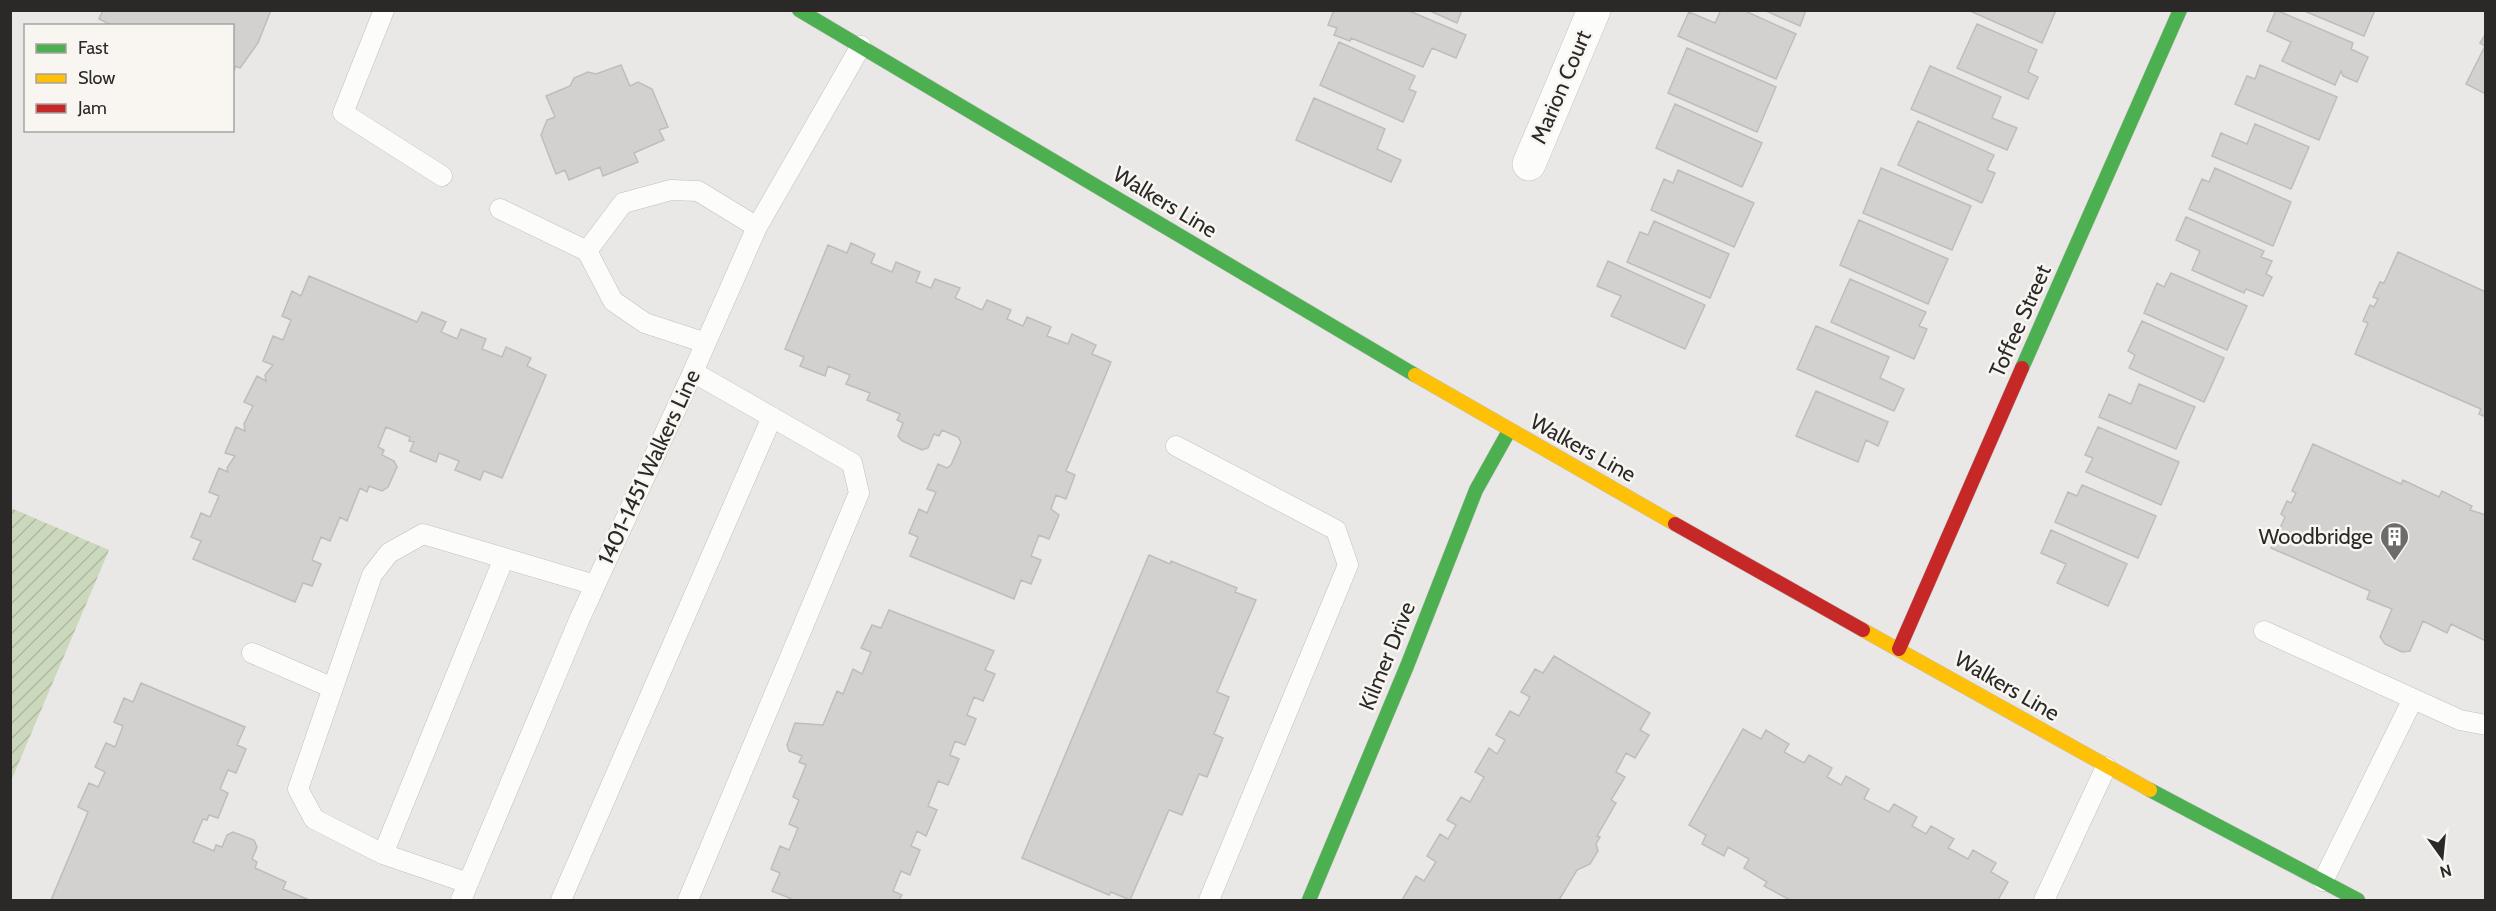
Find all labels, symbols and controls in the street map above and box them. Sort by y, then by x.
legend [24,24,234,132]
street label: Marion Court [1525,26,1597,148]
text: Fast [78,37,109,59]
text: Slow [78,67,115,89]
text: Jam [77,97,107,119]
street label: Walkers Line [1108,160,1222,244]
street label: Toffee Street [1983,260,2057,381]
street label: 1401-1451 Walkers Line [592,365,706,569]
street label: Walkers Line [1525,408,1641,488]
building icon: Woodbridge [2378,520,2410,562]
place label: Woodbridge [2258,523,2373,550]
street label: Kilmer Drive [1353,598,1421,714]
street label: Walkers Line [1950,645,2064,727]
north arrow [2412,827,2472,887]
text: N [2438,860,2454,882]

